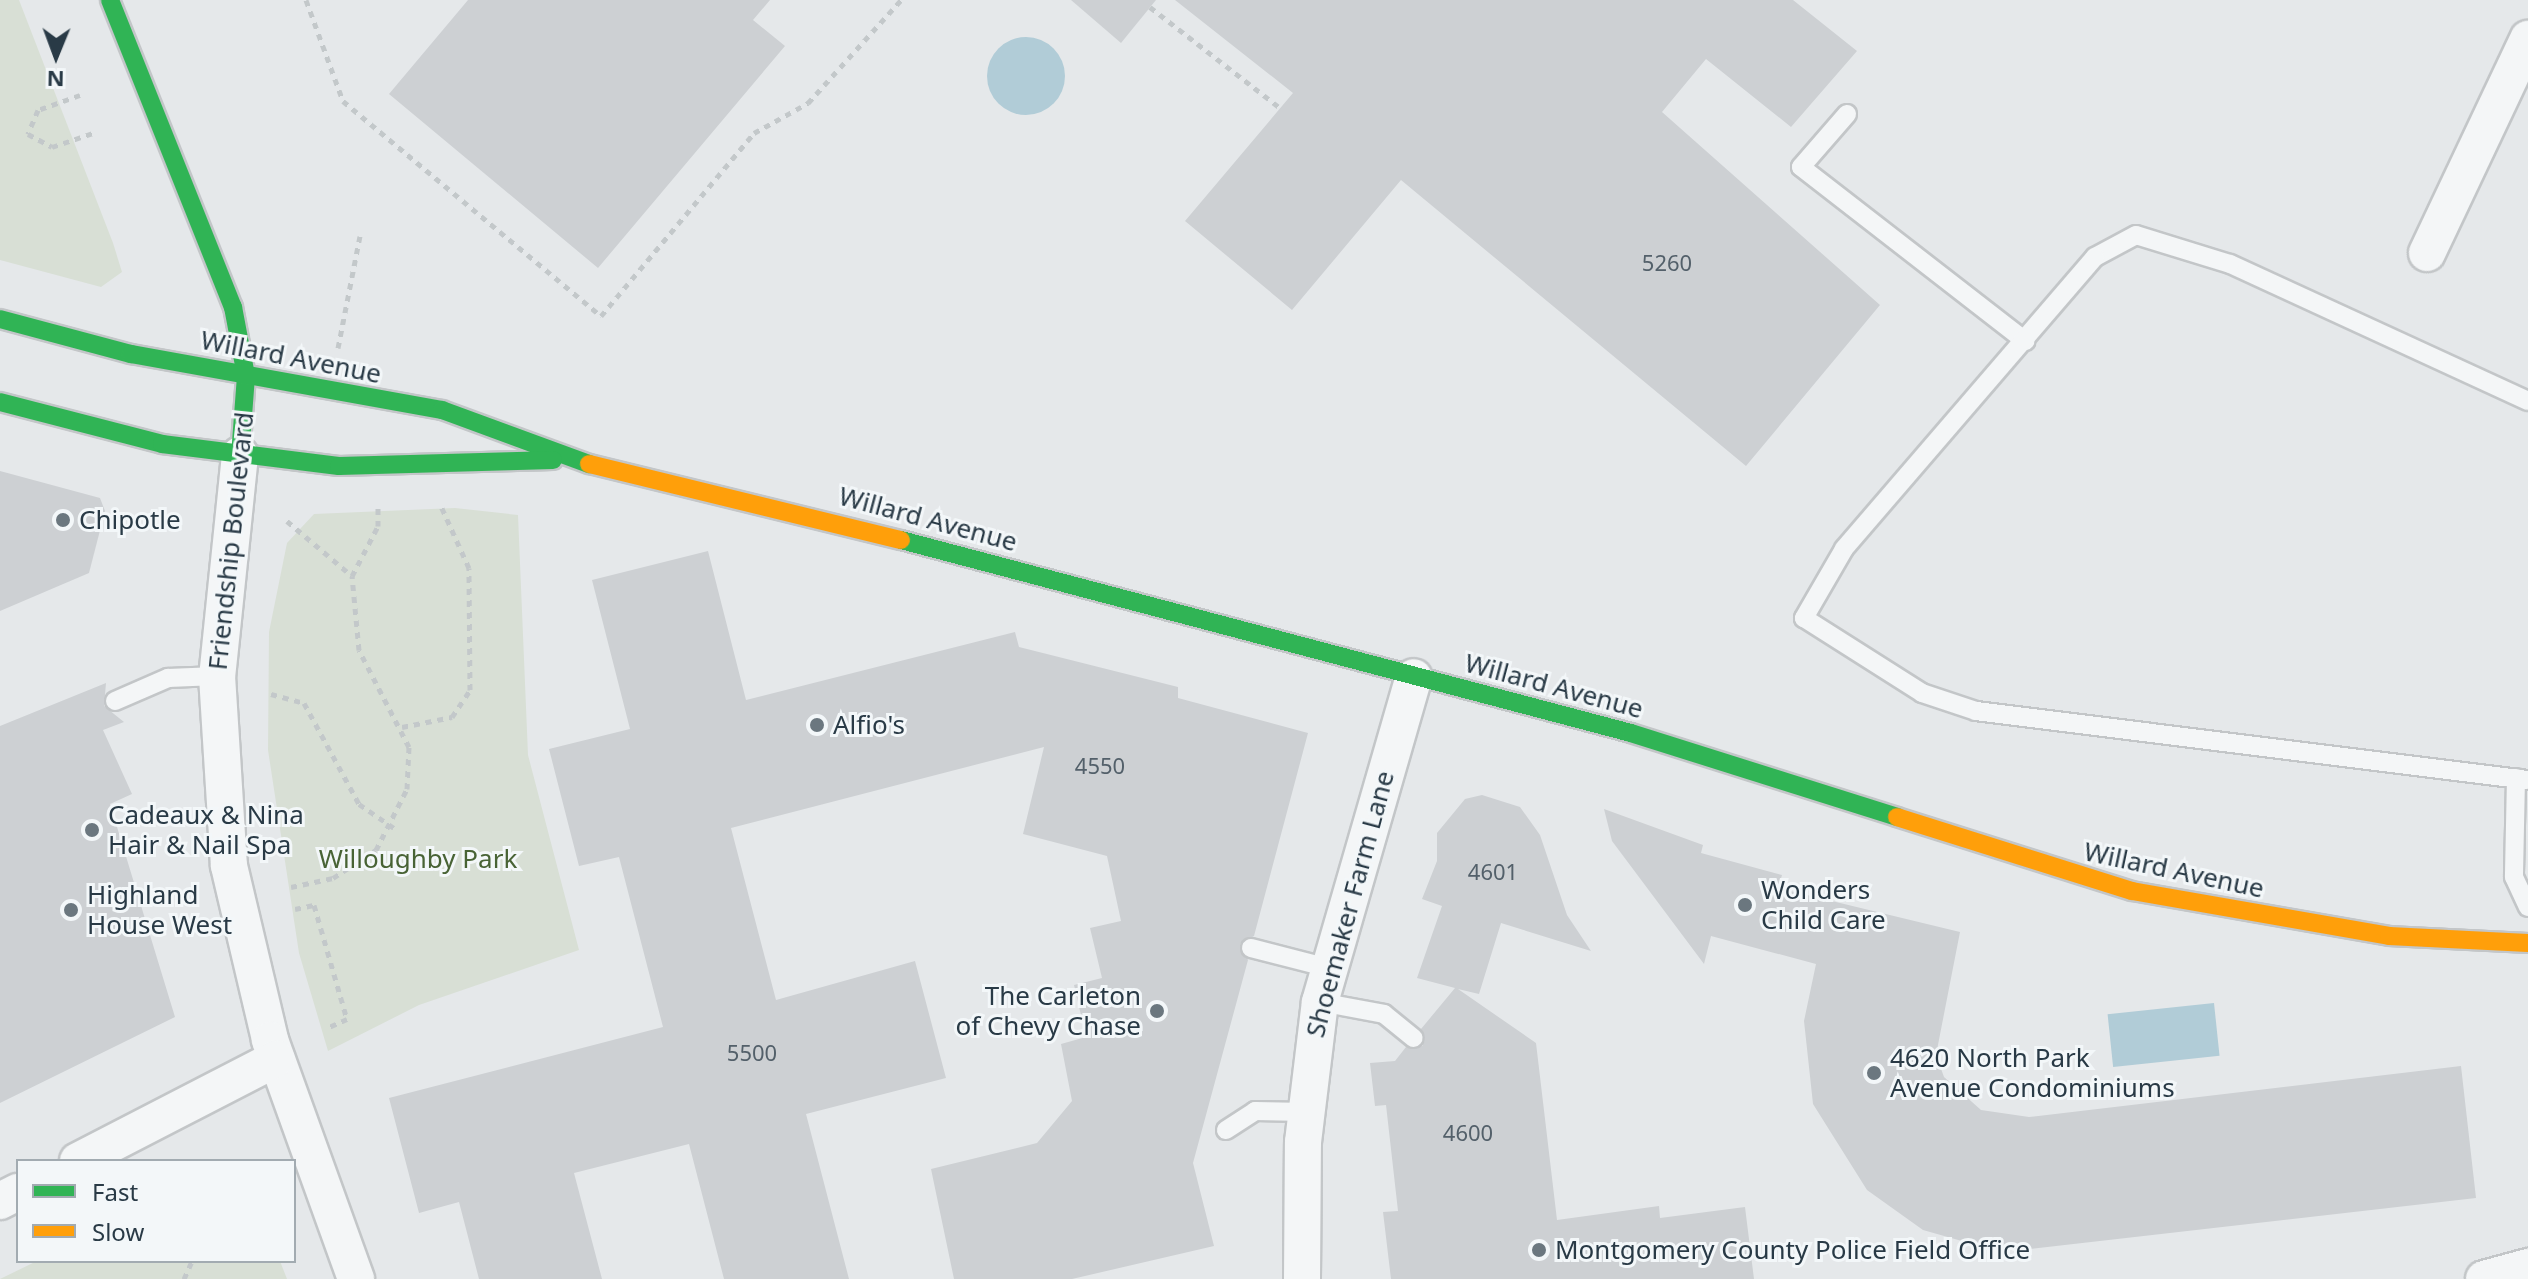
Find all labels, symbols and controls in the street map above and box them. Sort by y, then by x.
north arrow [16,16,96,96]
text: N [46,65,65,95]
house number: 5260 [1642,250,1692,276]
street label: Willard Avenue [198,324,384,390]
street label: Friendship Boulevard [202,410,260,672]
street label: Willard Avenue [836,480,1020,558]
place label: Chipotle [79,504,181,536]
marker: Chipotle [54,511,72,529]
street label: Willard Avenue [1462,647,1646,725]
place label: Alfio's [833,709,905,741]
marker: Alfio's [808,716,826,734]
house number: 4550 [1075,753,1125,779]
street label: Shoemaker Farm Lane [1299,767,1401,1041]
place label: Cadeaux & Nina Hair & Nail Spa [108,799,304,860]
marker: Cadeaux & Nina Hair & Nail Spa [83,821,101,839]
street label: Willard Avenue [2081,836,2267,904]
park label: Willoughby Park [319,843,517,875]
house number: 4601 [1468,859,1518,885]
place label: Wonders Child Care [1761,874,1886,936]
place label: Highland House West [87,879,232,940]
marker: Wonders Child Care [1736,896,1754,914]
marker: Highland House West [62,901,80,919]
place label: The Carleton of Chevy Chase [955,980,1141,1042]
marker: The Carleton of Chevy Chase [1148,1002,1166,1020]
house number: 5500 [727,1040,777,1066]
place label: 4620 North Park Avenue Condominiums [1890,1042,2175,1104]
marker: 4620 North Park Avenue Condominiums [1865,1064,1883,1082]
house number: 4600 [1443,1120,1493,1146]
legend [16,1159,296,1263]
text: Fast [92,1175,138,1208]
text: Slow [92,1215,144,1248]
place label: Montgomery County Police Field Office [1555,1234,2030,1266]
marker: Montgomery County Police Field Office [1530,1241,1548,1259]

